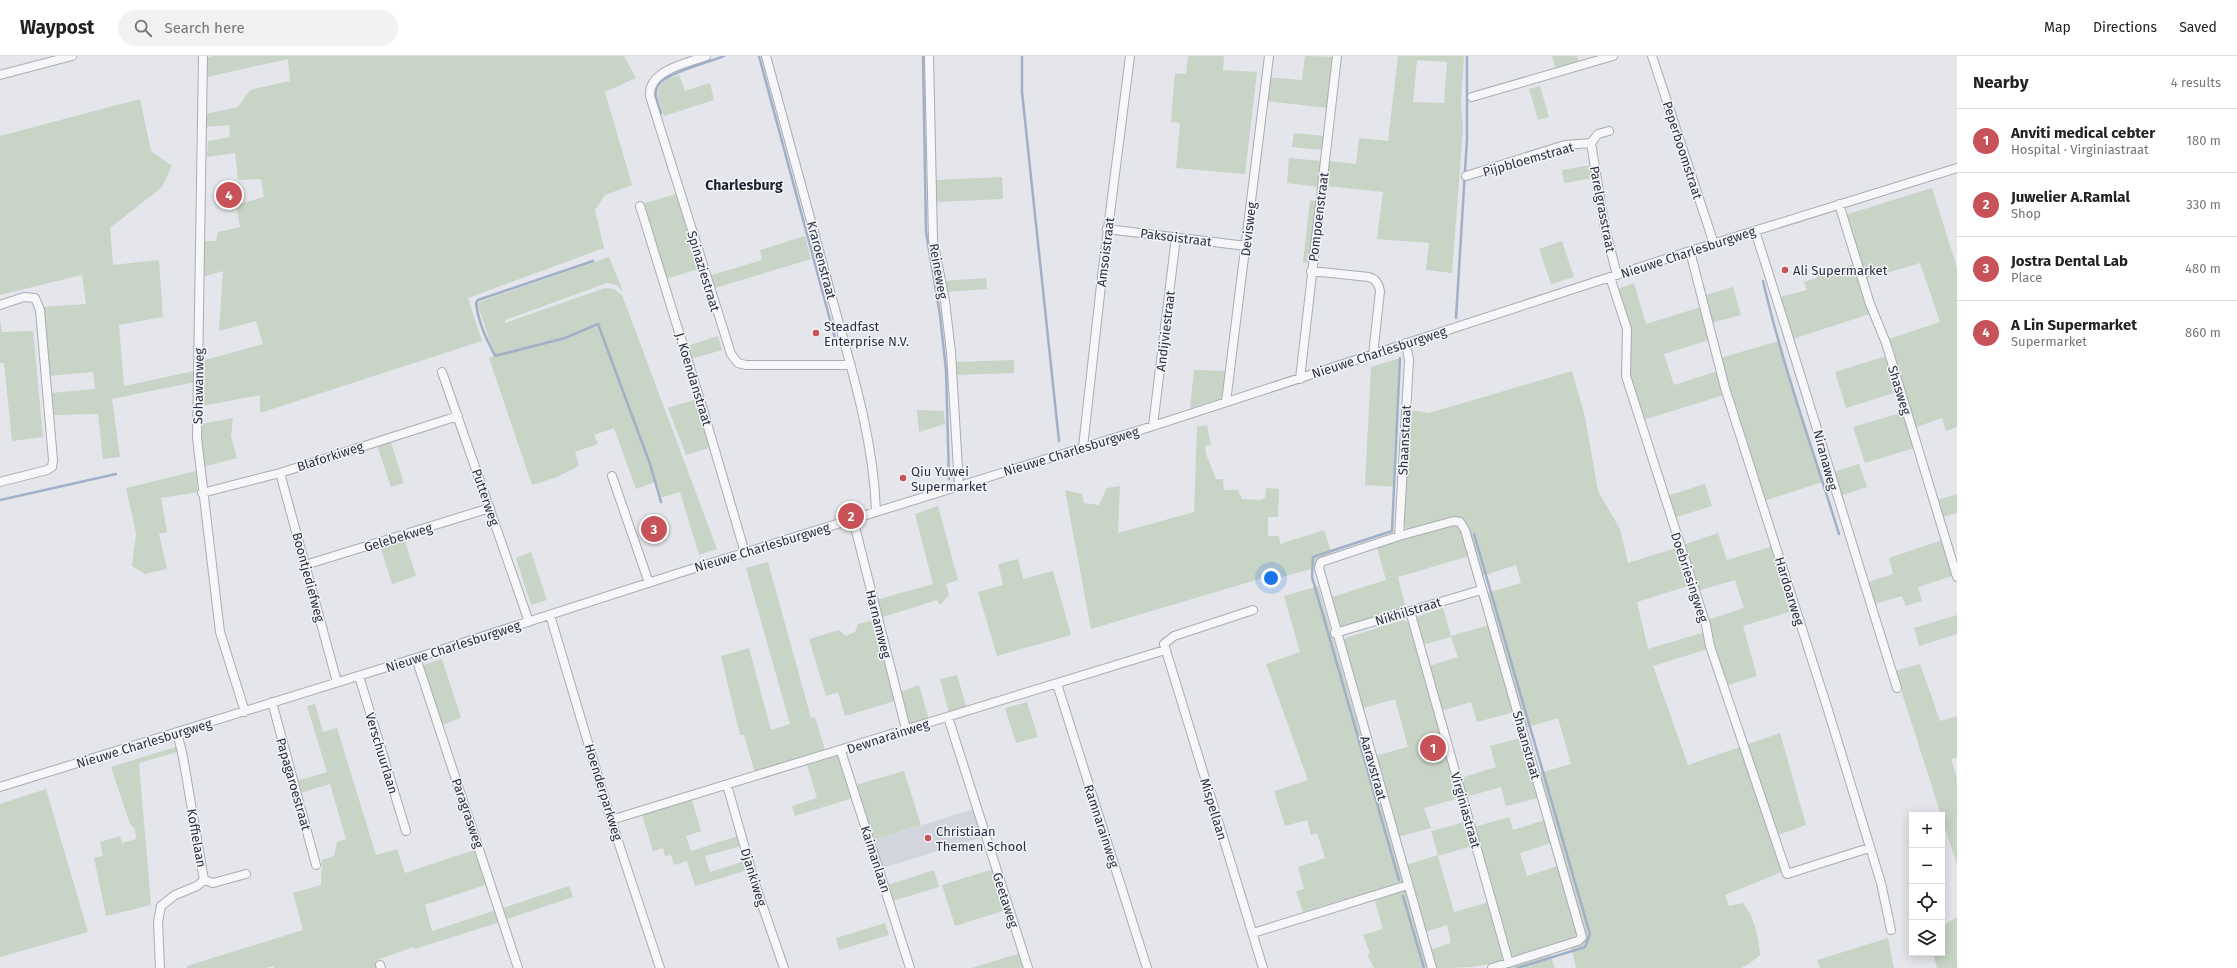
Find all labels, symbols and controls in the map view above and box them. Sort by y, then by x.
search box [118,10,398,46]
text: Waypost [20,16,94,39]
icon: search [132,17,154,39]
text: Search here [164,19,245,37]
text: Map [2044,19,2071,36]
text: Directions [2093,19,2157,36]
text: Saved [2179,19,2217,36]
text: Nearby [1973,72,2028,93]
text: 4 results [2171,75,2221,90]
street label: Peperboomstraat [1660,99,1706,201]
text: Anviti medical cebter [2011,124,2155,142]
text: 1 [1983,133,1989,148]
text: 180 m [2186,133,2221,148]
street label: Pijpbloemstraat [1481,139,1576,180]
text: Hospital · Virginiastraat [2011,142,2149,157]
street label: Parelgrasstraat [1587,165,1618,254]
street label: Pompoenstraat [1306,171,1331,263]
district label: Charlesburg [705,177,783,194]
pin: 4 [216,180,242,210]
text: Juwelier A.Ramlal [2011,188,2130,206]
text: 2 [1983,197,1989,212]
text: 330 m [2186,197,2221,212]
street label: Devisweg [1238,201,1259,257]
text: Shop [2011,206,2041,221]
street label: Amsoistraat [1094,216,1117,288]
street label: Kraroenstraat [804,219,839,301]
street label: Nieuwe Charlesburgweg [1619,224,1758,281]
street label: Paksoistraat [1139,226,1213,249]
street label: Spinaziestraat [684,229,723,314]
street label: Reineweg [926,242,951,300]
text: Jostra Dental Lab [2011,252,2128,270]
text: 3 [1983,261,1989,276]
text: 480 m [2185,261,2221,276]
place label: Ali Supermarket [1793,263,1888,278]
marker: Ali Supermarket [1780,265,1790,275]
text: Place [2011,270,2042,285]
street label: Andijviestraat [1153,289,1178,372]
text: A Lin Supermarket [2011,316,2137,334]
place label: Steadfast Enterprise N.V. [824,319,909,349]
street label: Nieuwe Charlesburgweg [1310,324,1449,381]
text: 4 [1982,325,1990,340]
text: 860 m [2185,325,2221,340]
marker: Steadfast Enterprise N.V. [811,328,821,338]
street label: J. Koendanstraat [672,331,715,428]
text: Supermarket [2011,334,2087,349]
street label: Sohawanweg [190,347,207,424]
street label: Shasweg [1885,364,1914,417]
street label: Shaanstraat [1395,404,1414,476]
street label: Nieuwe Charlesburgweg [1002,424,1141,479]
street label: Niranaweg [1810,428,1841,492]
street label: Blaforkiweg [295,439,366,474]
place label: Qiu Yuwei Supermarket [911,464,987,494]
street label: Putterweg [469,467,502,528]
marker: Qiu Yuwei Supermarket [898,473,908,483]
pin: 2 [838,501,864,531]
pin: 3 [641,514,667,544]
street label: Gelebekweg [362,520,434,555]
street label: Nieuwe Charlesburgweg [693,520,832,575]
street label: Doebriesingweg [1668,530,1711,624]
street label: Boontjediefweg [289,531,328,624]
street label: Hardoarweg [1772,555,1807,628]
your location [1261,568,1281,588]
street label: Harnamweg [863,588,894,660]
street label: Nikhilstraat [1373,594,1443,629]
street label: Nieuwe Charlesburgweg [384,618,523,675]
street label: Shaanstraat [1510,709,1544,781]
street label: Verschuurlaan [362,711,401,796]
street label: Nieuwe Charlesburgweg [75,716,214,771]
street label: Dewnarainweg [845,716,931,757]
pin: 1 [1420,733,1446,763]
street label: Aaravstraat [1357,734,1390,802]
street label: Papagaroestraat [273,736,314,832]
street label: Hoenderparkweg [582,742,625,843]
street label: Virginiastraat [1447,770,1484,850]
street label: Paragrasweg [449,776,487,850]
street label: Mispellaan [1197,776,1230,842]
street label: Ramnarainweg [1081,783,1122,870]
street label: Koffielaan [184,808,209,869]
map controls [1909,812,1945,956]
button: + [1909,812,1945,848]
street label: Kaimanlaan [858,824,893,895]
place label: Christiaan Themen School [936,824,1027,854]
marker: Christiaan Themen School [923,833,933,843]
street label: Djankiweg [738,846,770,908]
button: − [1909,848,1945,884]
street label: Geetaweg [990,871,1022,930]
button: locate [1909,884,1945,920]
button: layers [1909,920,1945,956]

